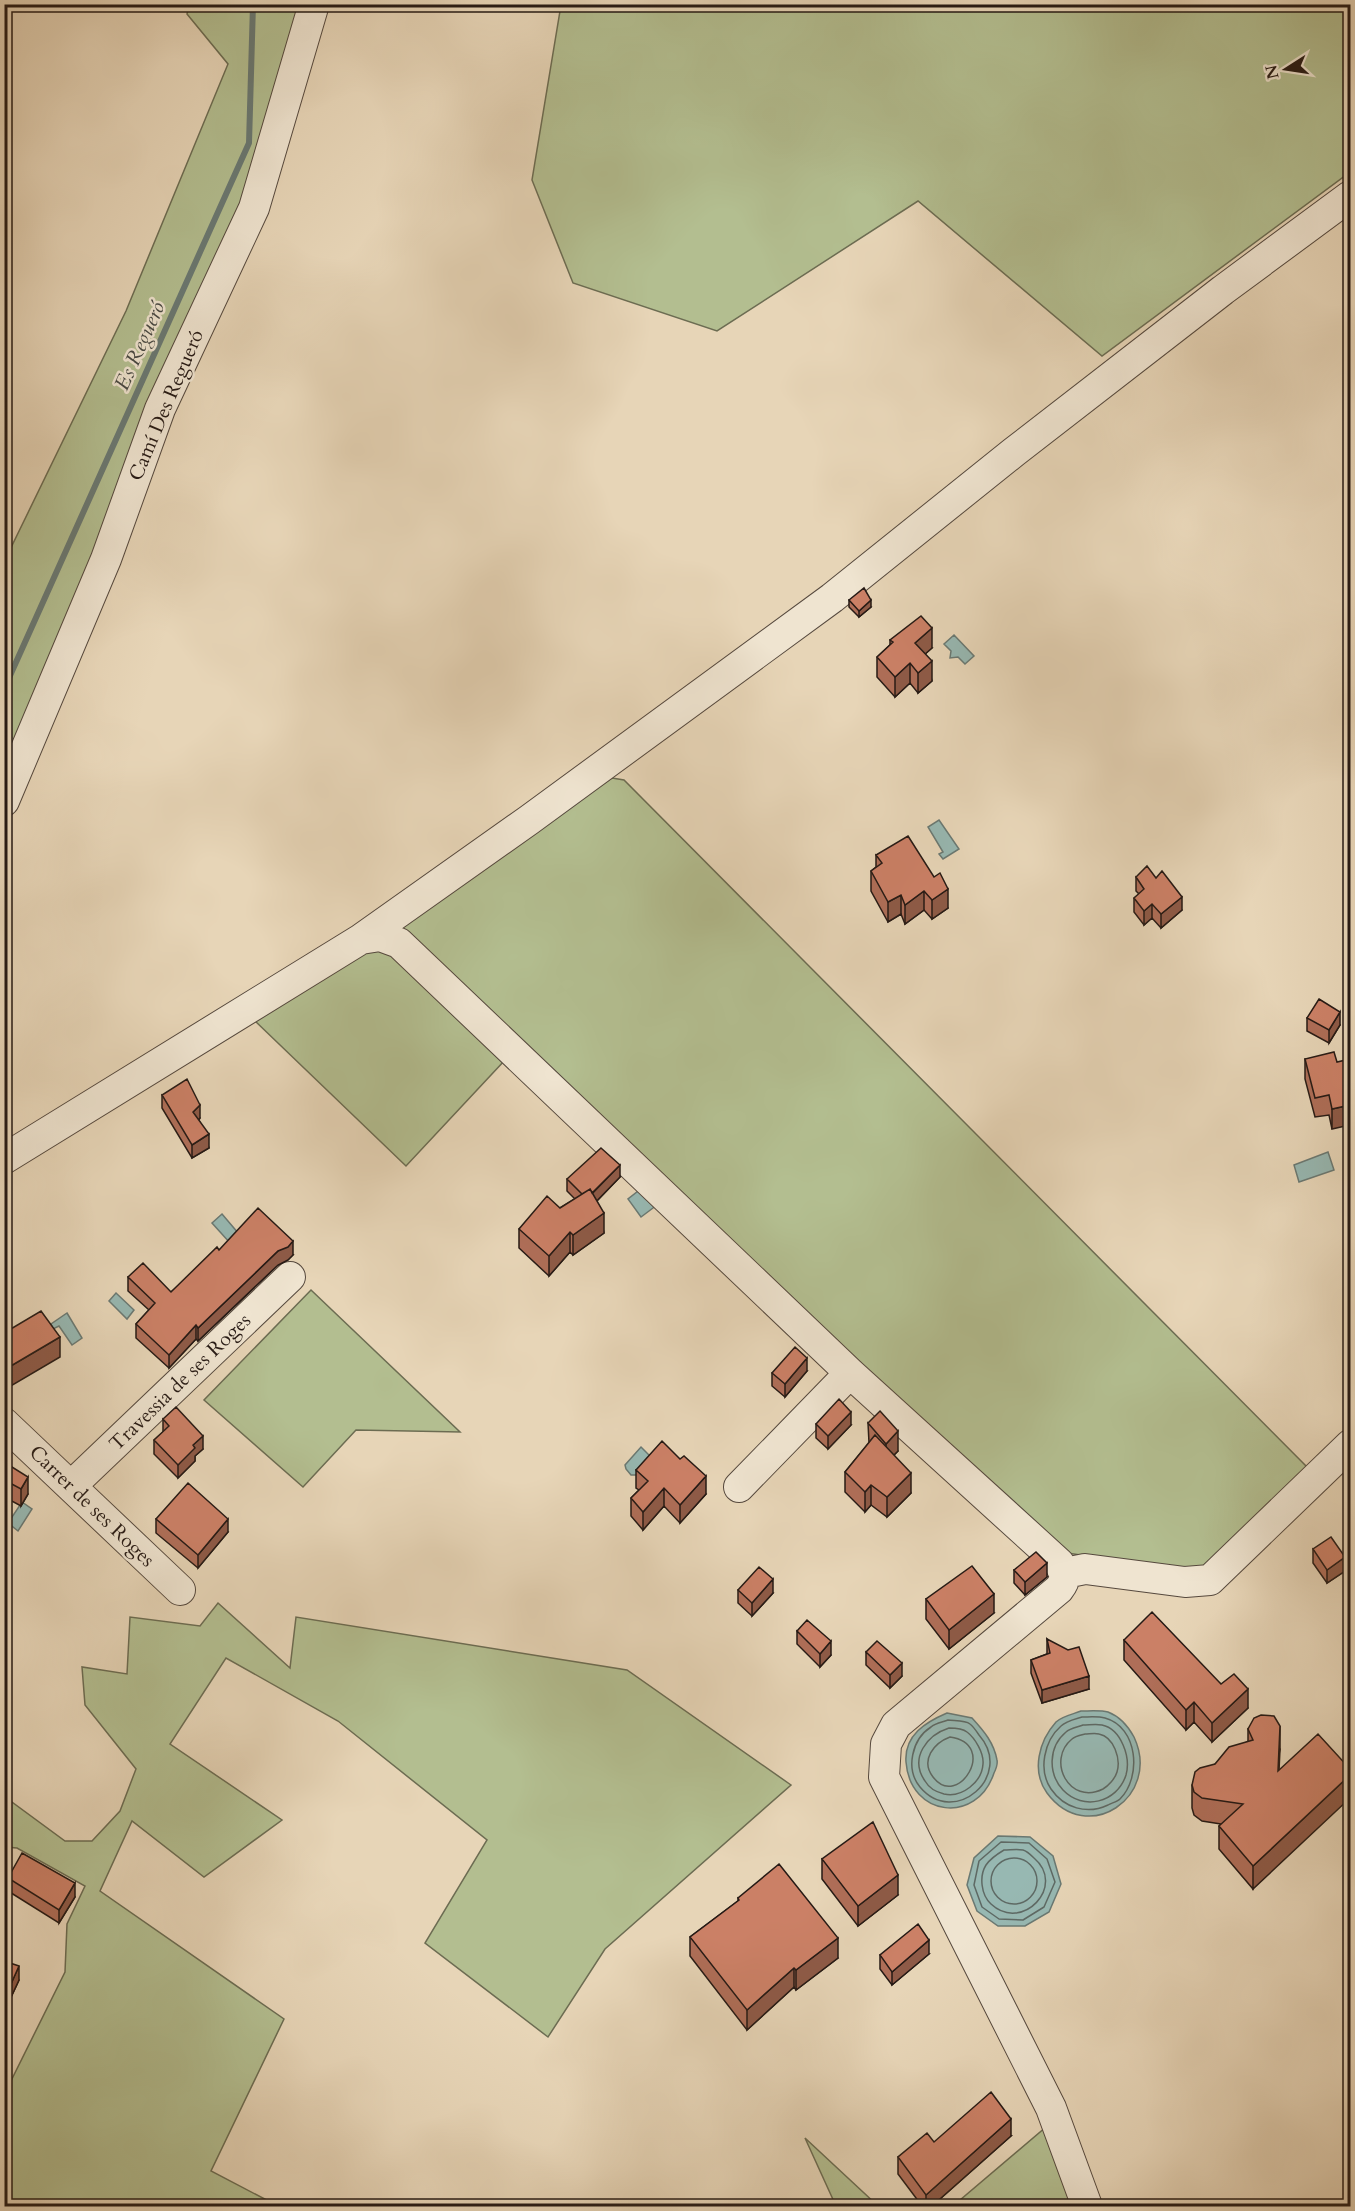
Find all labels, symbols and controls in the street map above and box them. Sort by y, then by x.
north arrow [1256,39,1316,99]
text: N [1260,63,1285,81]
water label: Es Regueró [108,296,173,395]
street label: Camí Des Regueró [122,325,210,485]
street label: Travessia de ses Roges [103,1307,257,1457]
street label: Carrer de ses Roges [23,1439,161,1573]

